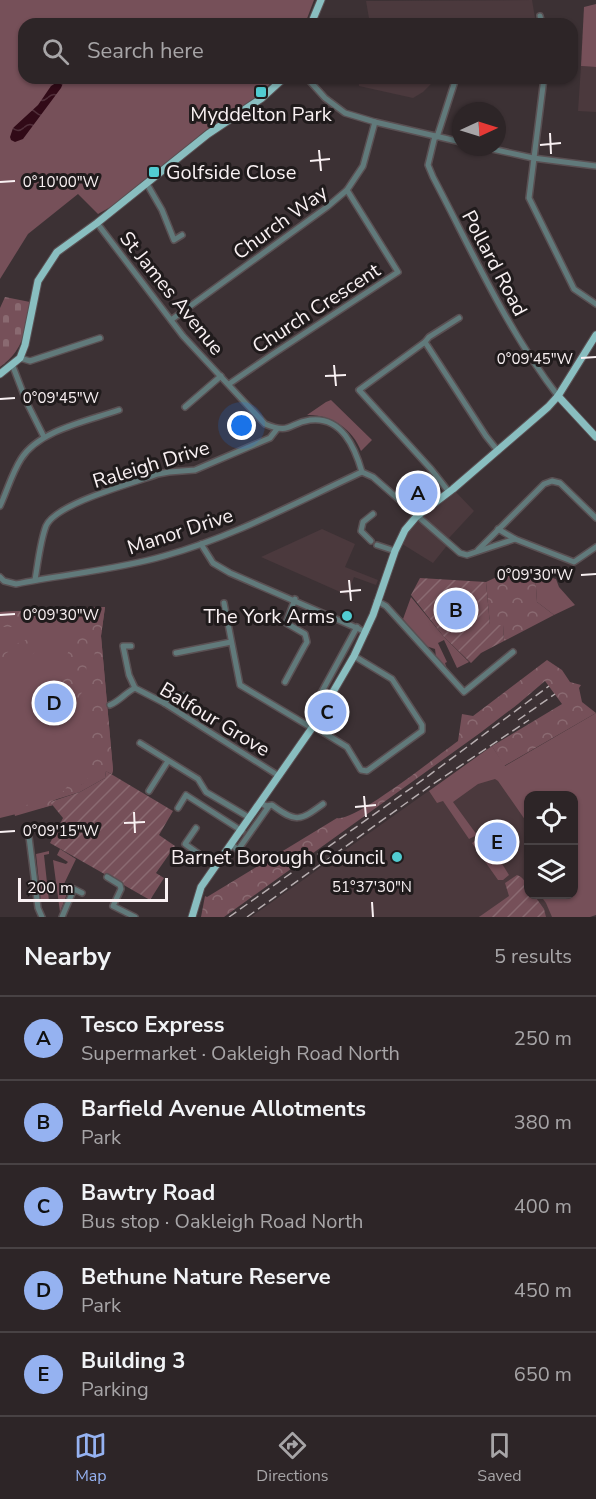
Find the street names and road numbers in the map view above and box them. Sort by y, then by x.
street label: Church Way [228,179,333,266]
street label: Pollard Road [455,206,534,321]
street label: St James Avenue [113,226,230,361]
street label: Church Crescent [247,256,386,360]
street label: Raleigh Drive [89,434,213,495]
street label: Manor Drive [124,502,237,561]
street label: Balfour Grove [155,676,275,763]

